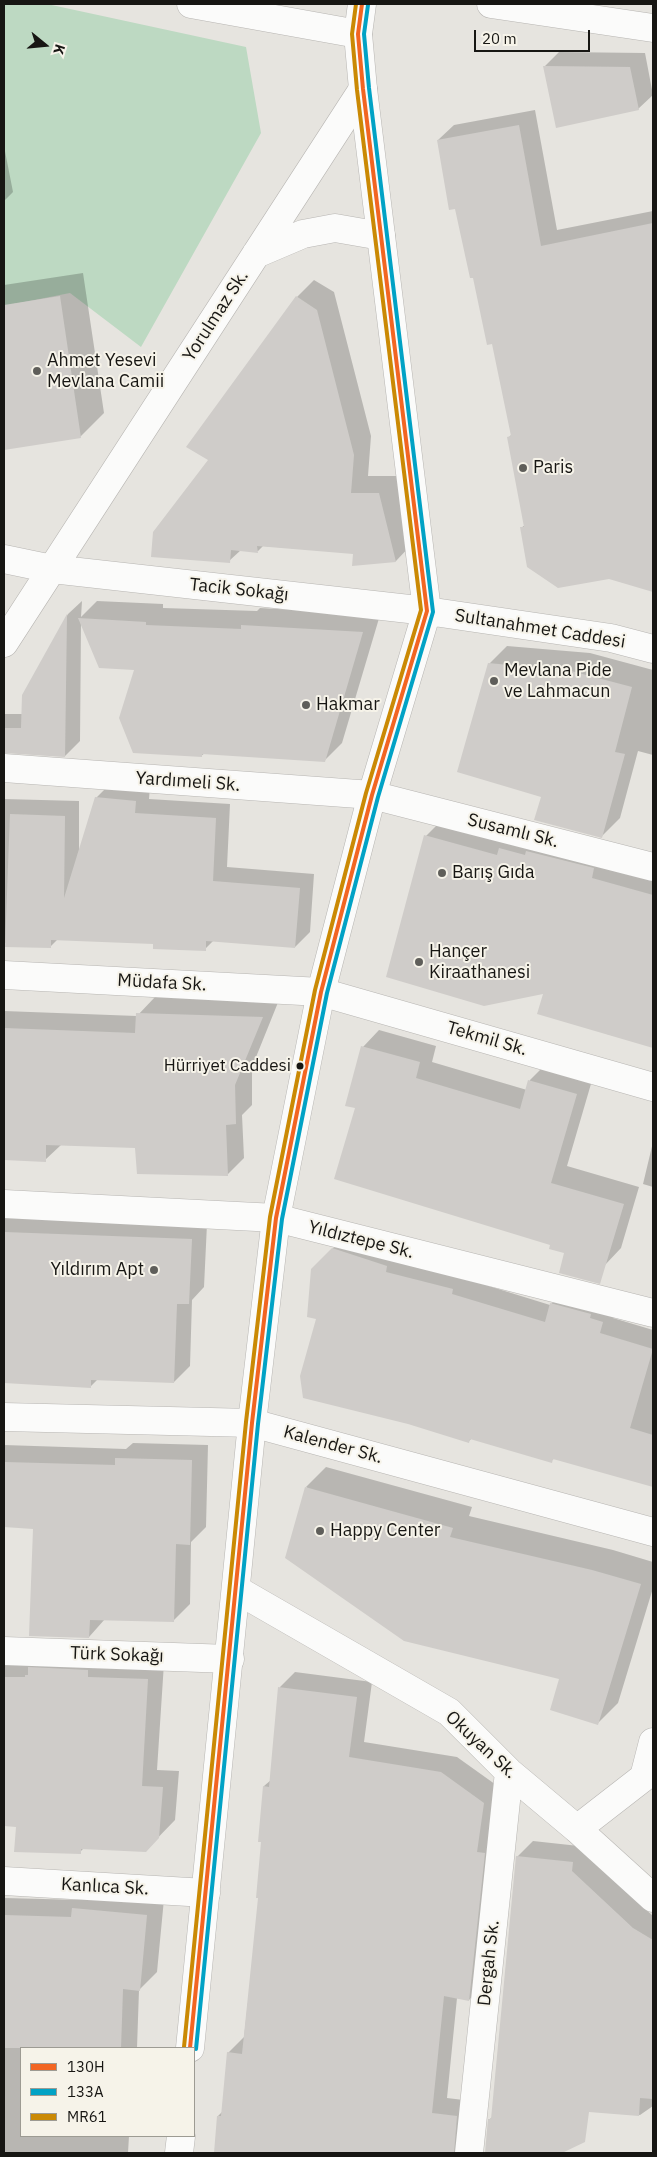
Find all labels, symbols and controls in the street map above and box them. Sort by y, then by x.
north arrow [20,20,70,70]
scale bar [477,20,593,52]
text: 20 m [482,29,517,48]
text: K [49,42,69,57]
street label: Yorulmaz Sk. [179,266,253,366]
place label: Ahmet Yesevi Mevlana Camii [47,350,164,392]
marker: Ahmet Yesevi Mevlana Camii [31,365,43,377]
place label: Paris [533,457,573,479]
marker: Paris [517,462,529,474]
street label: Tacik Sokağı [188,574,290,606]
street label: Sultanahmet Caddesi [453,605,627,653]
place label: Mevlana Pide ve Lahmacun [504,660,612,702]
marker: Mevlana Pide ve Lahmacun [488,675,500,687]
place label: Hakmar [316,694,380,716]
marker: Hakmar [300,699,312,711]
street label: Yardımeli Sk. [135,768,241,796]
street label: Susamlı Sk. [465,809,561,853]
place label: Barış Gıda [452,862,535,884]
marker: Barış Gıda [436,867,448,879]
place label: Hançer Kiraathanesi [429,941,530,984]
marker: Hançer Kiraathanesi [413,956,425,968]
street label: Müdafa Sk. [117,970,207,996]
street label: Tekmil Sk. [444,1017,530,1061]
place label: Hürriyet Caddesi [164,1056,291,1076]
marker: Hürriyet Caddesi [295,1061,305,1071]
street label: Yıldıztepe Sk. [306,1216,416,1264]
place label: Yıldırım Apt [50,1259,144,1281]
marker: Yıldırım Apt [148,1264,160,1276]
street label: Kalender Sk. [281,1421,385,1469]
place label: Happy Center [330,1520,440,1542]
marker: Happy Center [314,1525,326,1537]
street label: Türk Sokağı [70,1643,164,1667]
street label: Okuyan Sk. [441,1706,521,1784]
street label: Kanlıca Sk. [60,1874,150,1900]
street label: Dergah Sk. [474,1919,504,2007]
legend [20,2047,195,2137]
text: 130H [67,2057,105,2076]
text: 133A [67,2082,104,2101]
text: MR61 [67,2107,107,2126]

